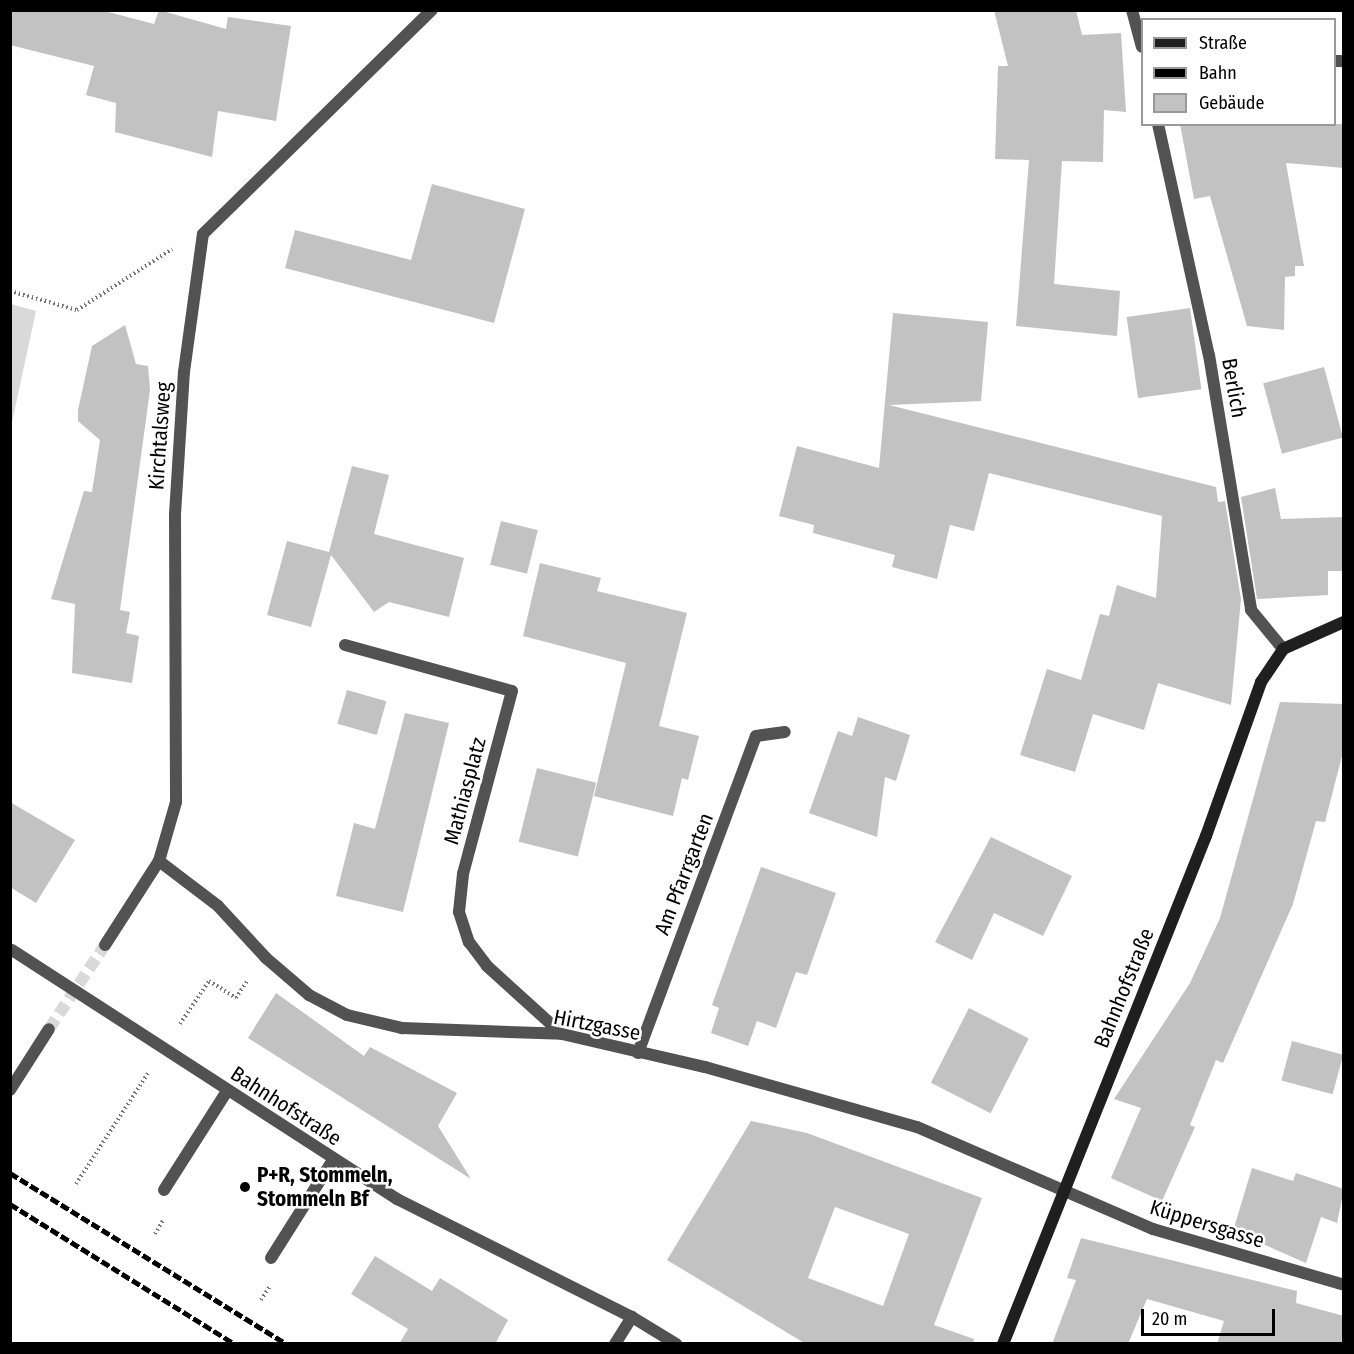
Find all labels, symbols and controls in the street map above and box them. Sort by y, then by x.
legend [1141,18,1336,126]
text: Straße [1199,32,1247,54]
text: Bahn [1199,62,1237,84]
text: Gebäude [1199,92,1264,114]
street label: Berlich [1216,356,1252,420]
street label: Kirchtalsweg [144,381,176,491]
street label: Mathiasplatz [439,735,491,847]
street label: Am Pfarrgarten [649,809,719,939]
street label: Bahnhofstraße [1089,924,1159,1052]
street label: Hirtzgasse [551,1004,643,1046]
street label: Bahnhofstraße [226,1061,346,1151]
place label: P+R, Stommeln, Stommeln Bf [257,1162,393,1212]
marker: P+R, Stommeln, Stommeln Bf [238,1180,252,1194]
street label: Küppersgasse [1147,1195,1267,1253]
scale bar [1144,1297,1278,1335]
text: 20 m [1152,1308,1187,1330]

